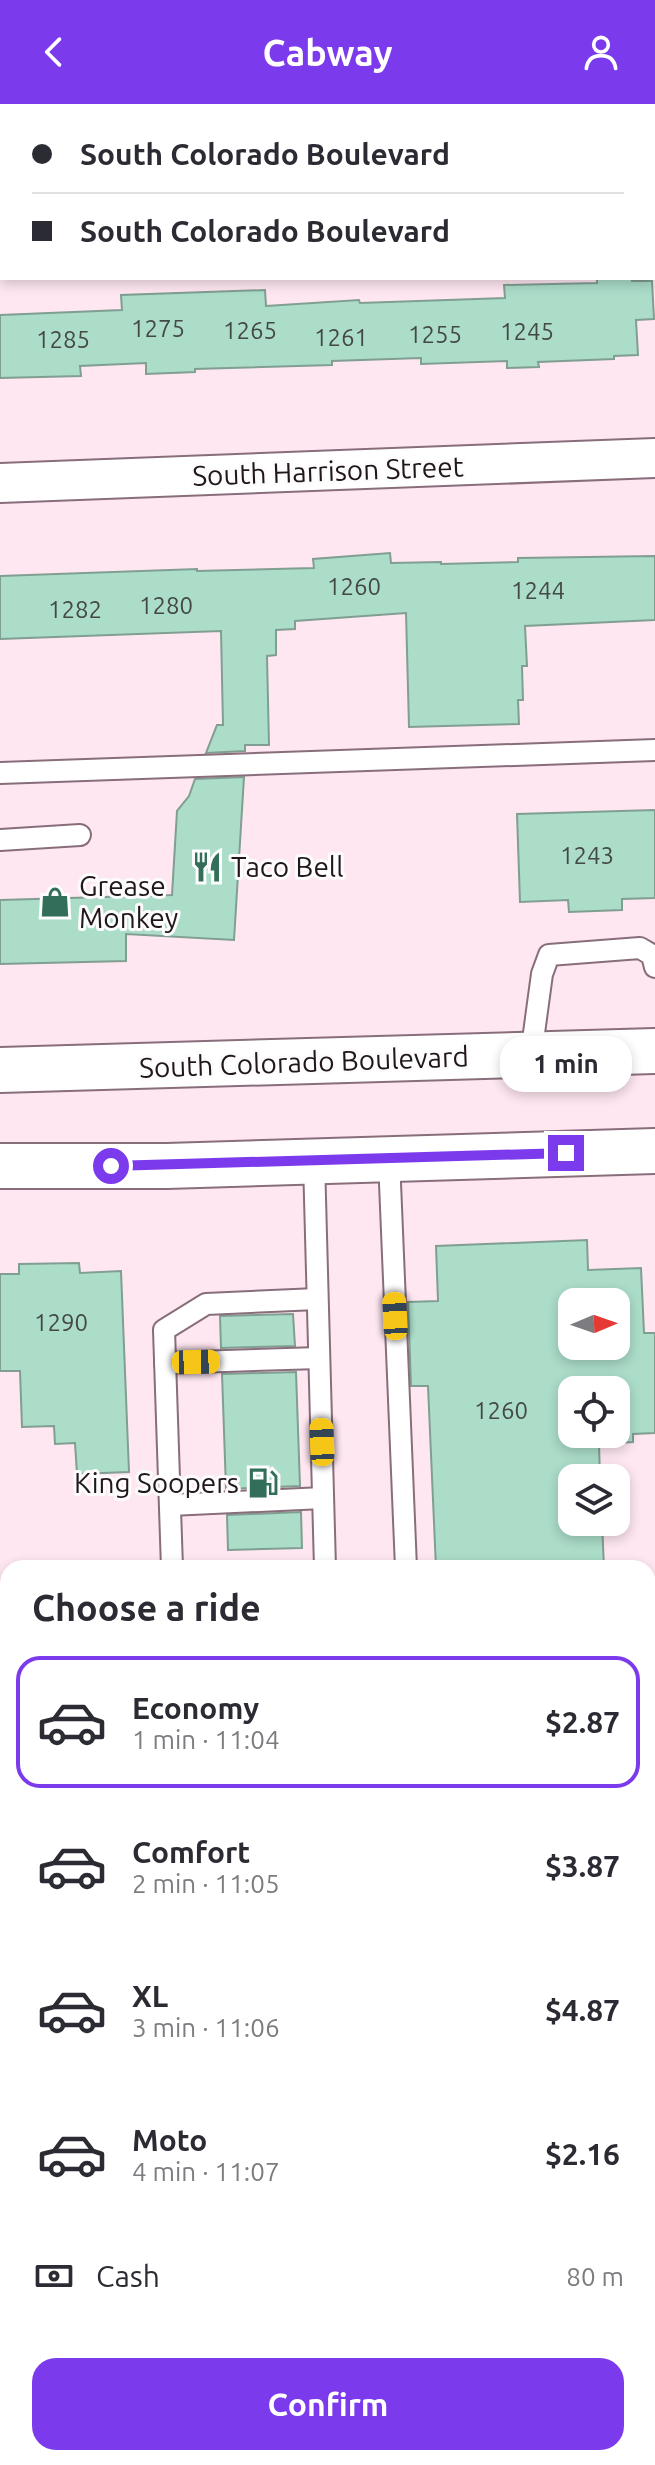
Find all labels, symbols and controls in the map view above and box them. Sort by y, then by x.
icon: back [32,30,76,74]
icon: person [579,30,623,74]
text: Cabway [262,32,393,73]
text: South Colorado Boulevard [80,137,450,171]
text: South Colorado Boulevard [80,214,450,248]
house number: 1275 [131,315,185,342]
house number: 1265 [223,317,277,344]
house number: 1245 [500,318,554,345]
house number: 1255 [408,321,462,348]
house number: 1261 [314,324,368,351]
house number: 1285 [36,326,90,353]
street label: South Harrison Street [192,450,464,491]
house number: 1260 [327,573,381,600]
house number: 1244 [511,577,565,604]
house number: 1280 [139,592,193,619]
house number: 1282 [48,596,102,623]
house number: 1243 [560,842,614,869]
restaurant icon: Taco Bell [190,850,224,884]
place label: Taco Bell [231,851,344,882]
place label: Grease Monkey [79,870,178,933]
shop icon: Grease Monkey [38,885,72,919]
callout: 1 min [500,1037,632,1093]
street label: South Colorado Boulevard [139,1040,469,1083]
text: 1 min [533,1049,599,1078]
route end [548,1135,584,1171]
route start [93,1148,129,1184]
north arrow [558,1288,630,1360]
map controls [558,1288,630,1536]
car [382,1291,408,1341]
house number: 1290 [34,1309,88,1336]
car [172,1350,220,1374]
button: locate [558,1376,630,1448]
house number: 1260 [474,1397,528,1424]
car [309,1418,335,1466]
button: layers [558,1464,630,1536]
fuel station icon: King Soopers [246,1466,280,1500]
place label: King Soopers [74,1467,239,1498]
text: Choose a ride [32,1587,261,1628]
icon: car [36,1686,108,1758]
text: Economy [132,1691,259,1725]
text: $2.87 [545,1705,620,1739]
text: 1 min · 11:04 [132,1725,280,1754]
icon: car [36,1830,108,1902]
text: Comfort [132,1835,250,1869]
text: $3.87 [545,1849,620,1883]
text: 2 min · 11:05 [132,1869,280,1898]
icon: car [36,1974,108,2046]
text: XL [132,1979,168,2013]
text: $4.87 [545,1993,620,2027]
text: 3 min · 11:06 [132,2013,280,2042]
icon: car [36,2118,108,2190]
text: Moto [132,2123,207,2157]
text: $2.16 [545,2137,620,2171]
text: 4 min · 11:07 [132,2157,280,2186]
icon: cash [32,2254,76,2298]
text: Cash [96,2259,160,2293]
text: 80 m [566,2262,624,2291]
button: Confirm [32,2358,624,2450]

